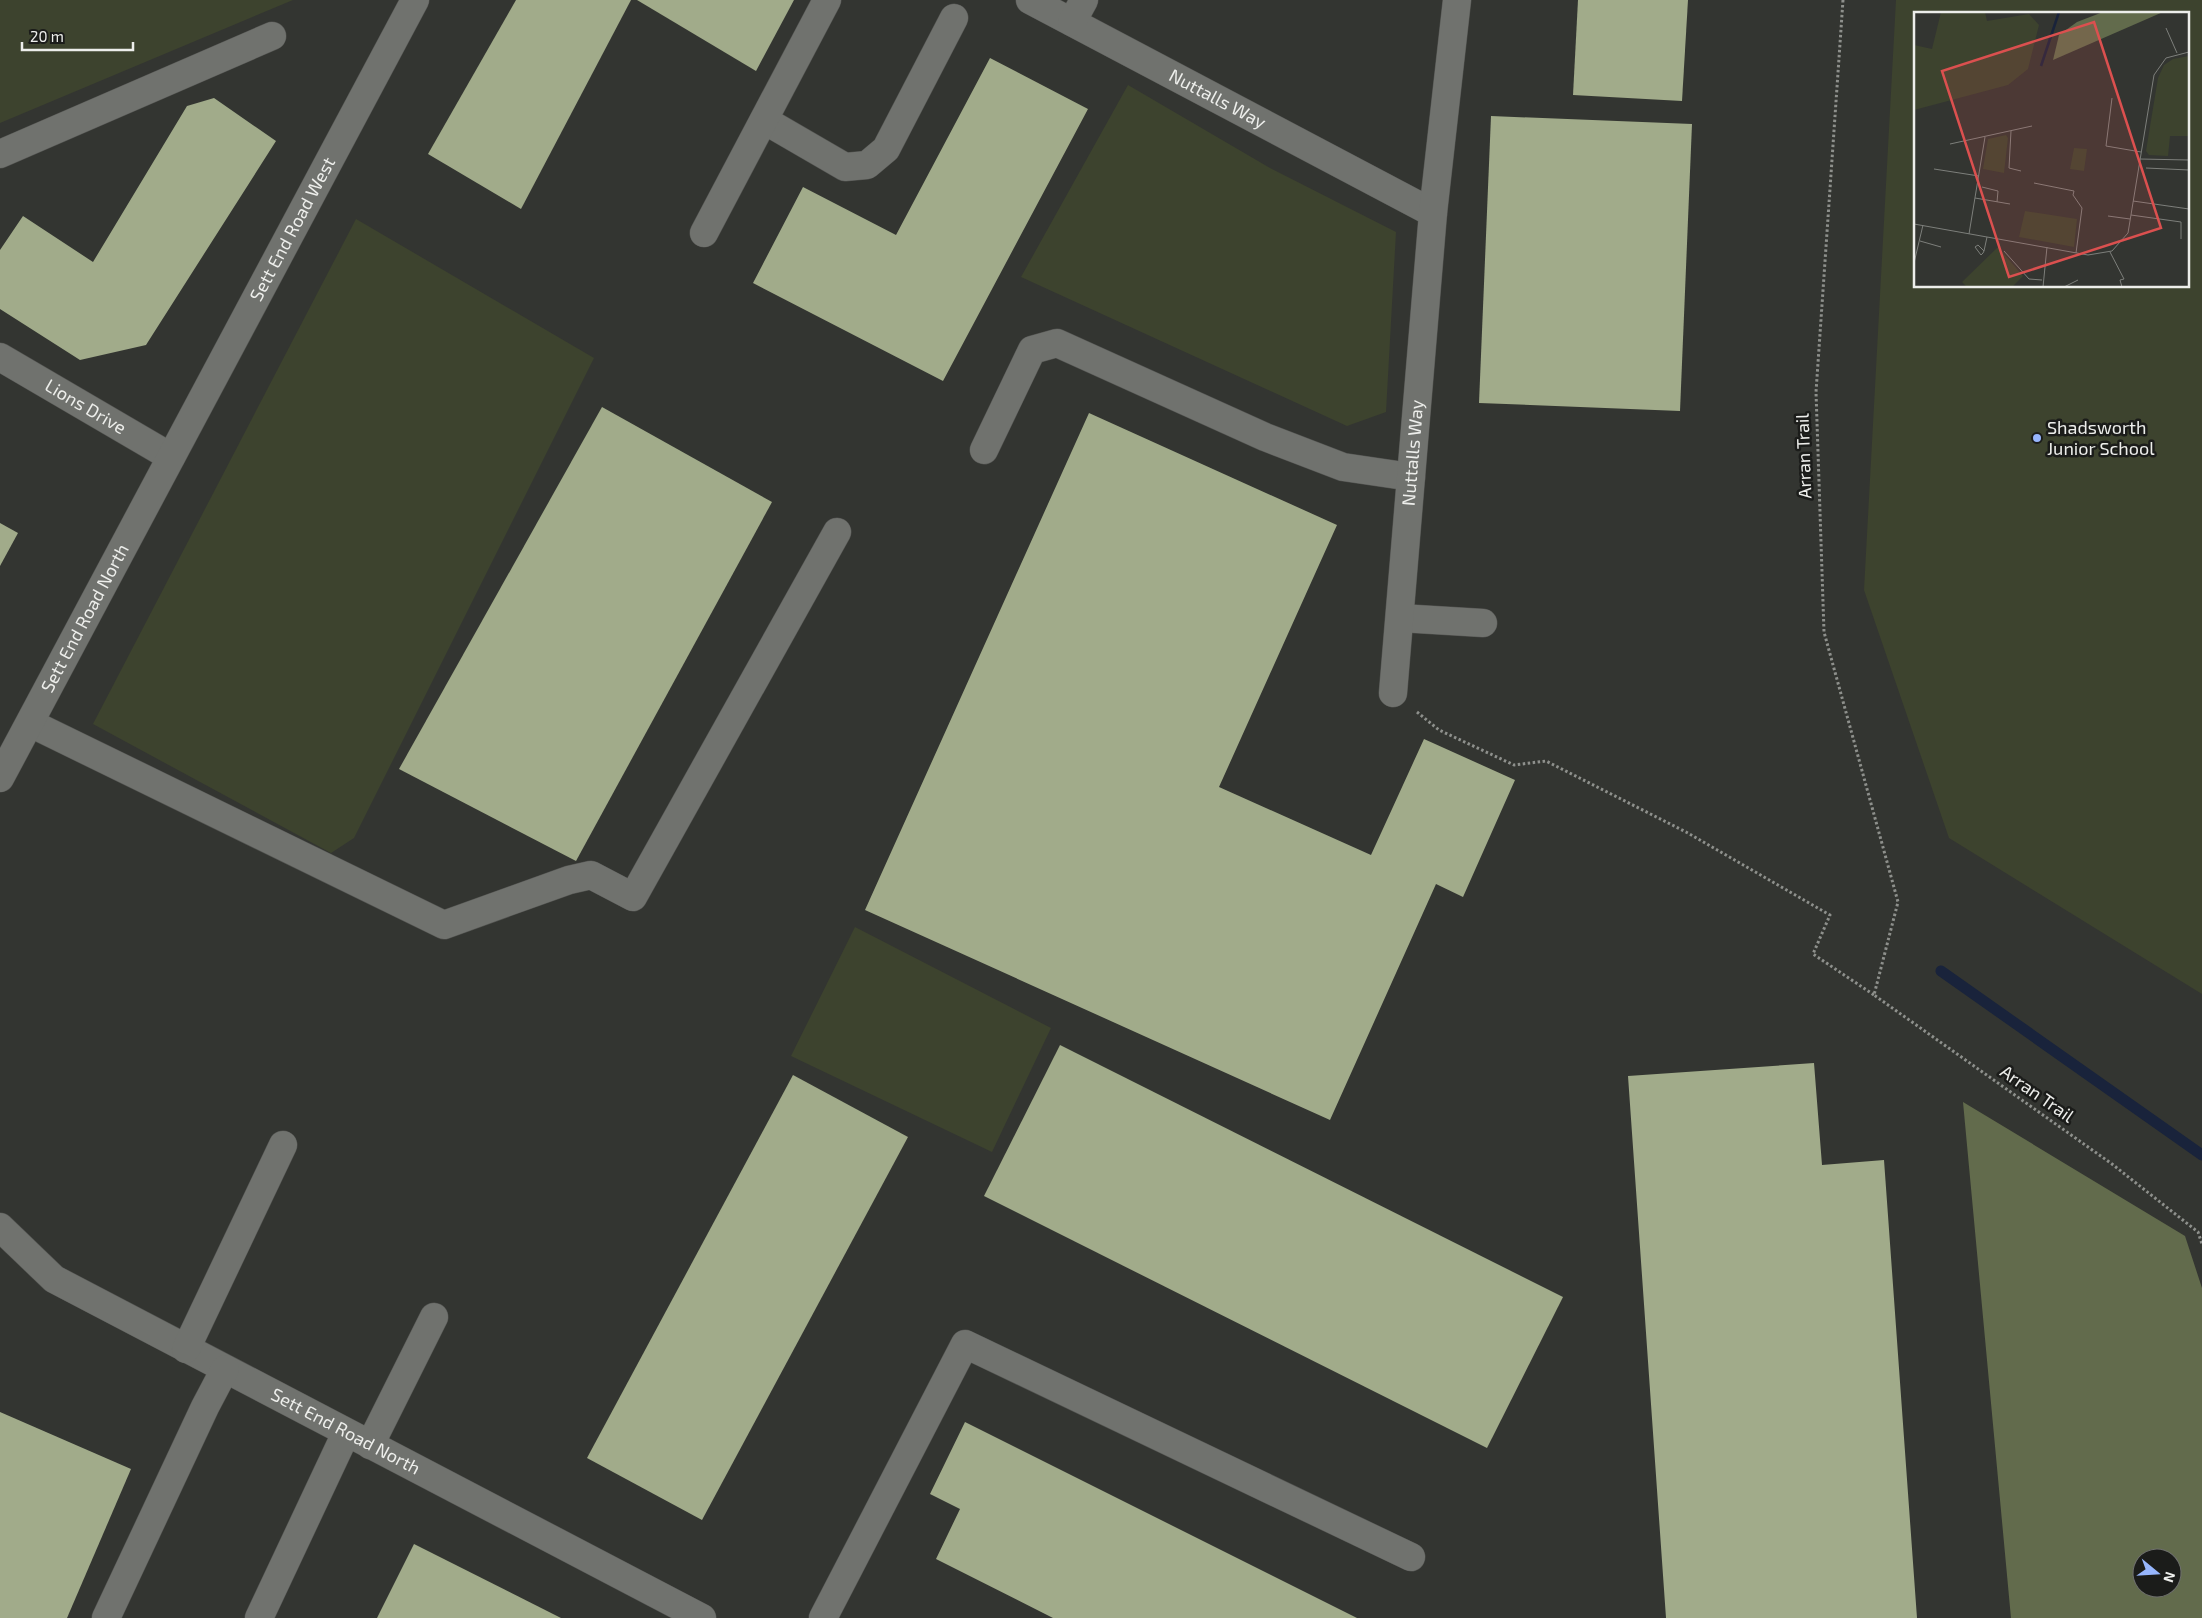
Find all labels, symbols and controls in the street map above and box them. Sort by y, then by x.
inset map [1914,12,2190,288]
scale bar [22,20,134,52]
text: 20 m [30,27,64,45]
street label: Nuttalls Way [1166,64,1271,133]
street label: Sett End Road West [244,153,339,305]
street label: Lions Drive [41,374,131,438]
street label: Nuttalls Way [1397,398,1427,507]
street label: Arran Trail [1790,412,1815,499]
place label: Shadsworth Junior School [2047,416,2155,459]
marker: Shadsworth Junior School [2031,432,2043,444]
street label: Sett End Road North [36,540,133,696]
street label: Arran Trail [1996,1060,2079,1127]
street label: Sett End Road North [268,1383,424,1479]
north arrow [2132,1548,2182,1598]
text: N [2160,1570,2179,1585]

